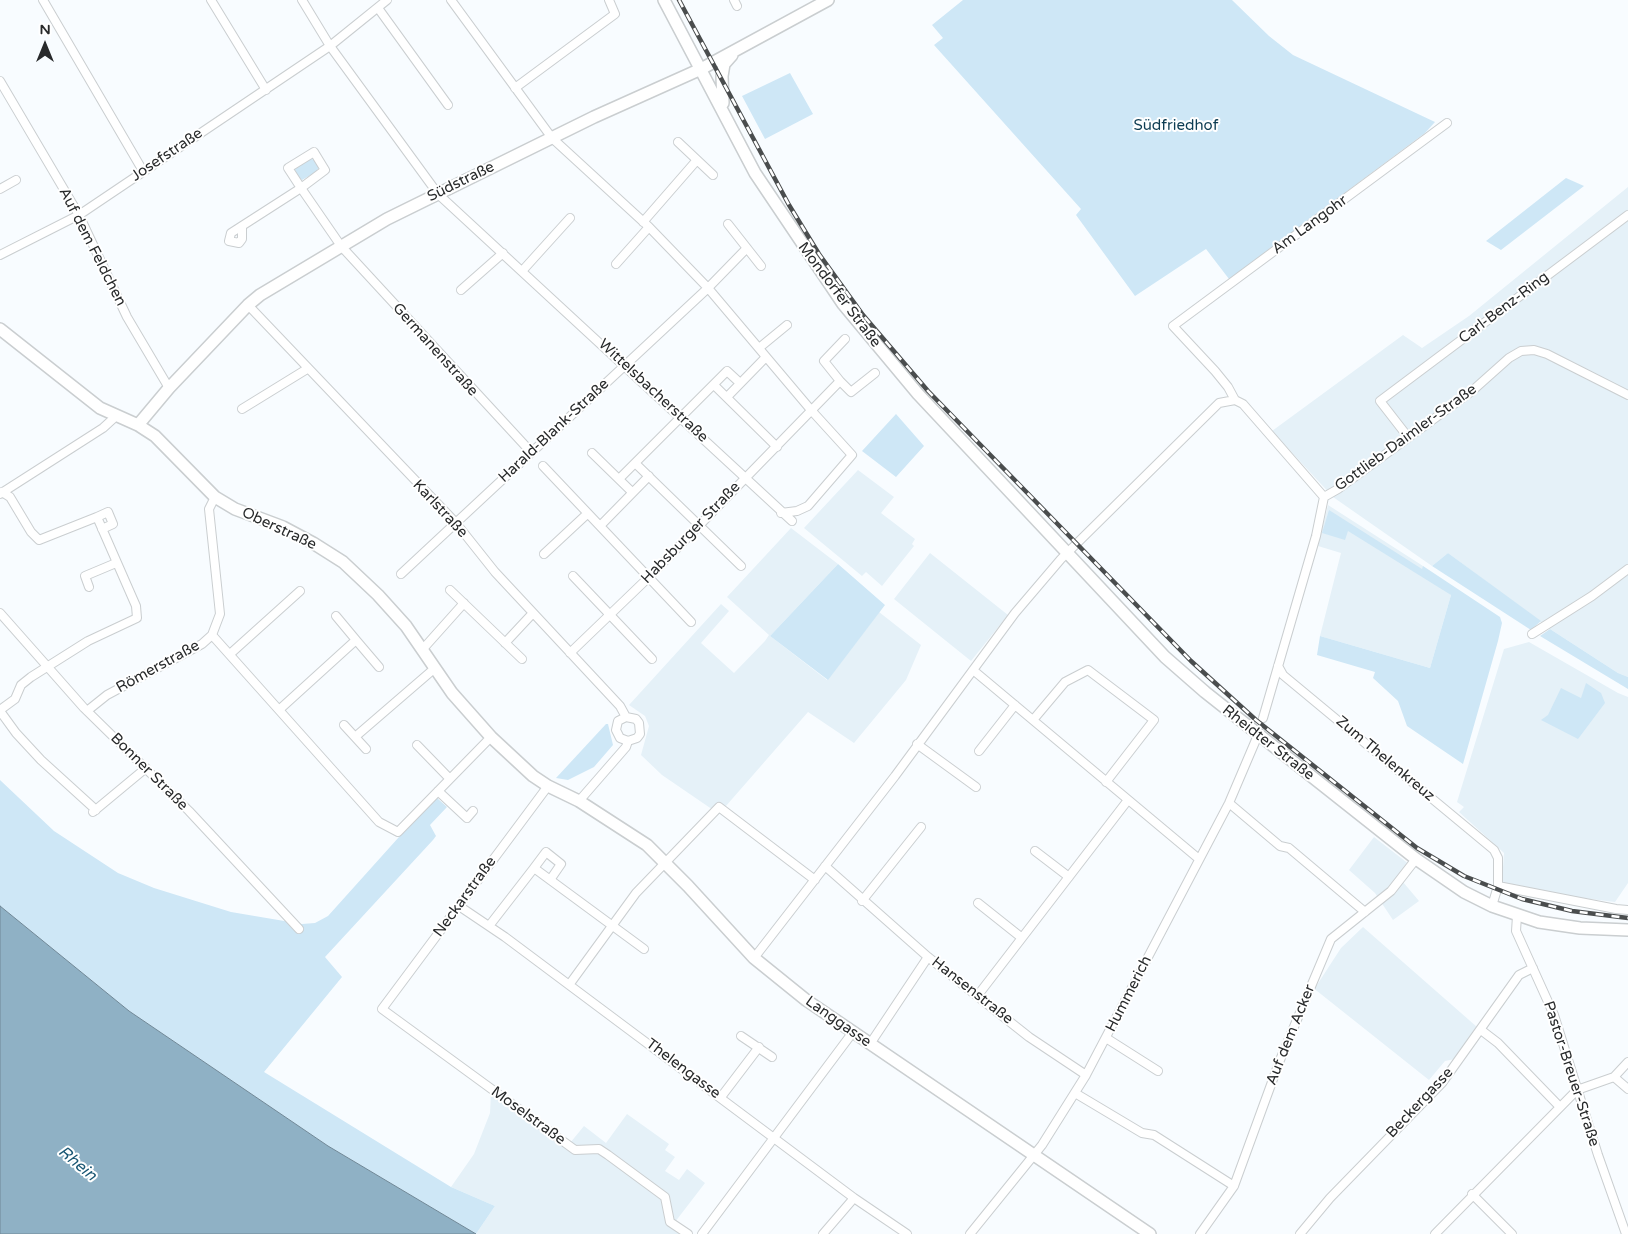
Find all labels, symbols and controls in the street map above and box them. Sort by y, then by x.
north arrow [20,20,70,70]
text: N [39,21,51,38]
park label: Südfriedhof [1134,117,1218,135]
street label: Josefstraße [128,125,206,185]
street label: Südstraße [425,158,497,206]
street label: Auf dem Feldchen [54,185,130,309]
street label: Am Langohr [1269,192,1351,258]
street label: Mondorfer Straße [794,239,884,351]
street label: Carl-Benz-Ring [1455,268,1553,348]
street label: Germanenstraße [388,300,482,400]
street label: Wittelsbacherstraße [594,336,712,446]
street label: Harald-Blank-Straße [495,375,613,487]
street label: Gottlieb-Daimler-Straße [1332,381,1480,495]
street label: Karlstraße [409,476,471,542]
street label: Habsburger Straße [638,478,744,588]
street label: Oberstraße [239,504,319,554]
street label: Römerstraße [113,637,203,697]
street label: Rheidter Straße [1218,702,1318,784]
street label: Zum Thelenkreuz [1332,713,1438,805]
street label: Bonner Straße [106,729,192,815]
street label: Neckarstraße [430,853,500,941]
street label: Hummerich [1102,953,1156,1035]
street label: Hansenstraße [928,954,1016,1028]
street label: Auf dem Acker [1263,982,1319,1088]
street label: Langgasse [802,993,874,1051]
street label: Pastor-Breuer-Straße [1539,999,1603,1149]
street label: Thelengasse [642,1035,724,1103]
street label: Beckergasse [1383,1064,1457,1142]
street label: Moselstraße [487,1083,569,1149]
water label: Rhein [54,1143,100,1185]

